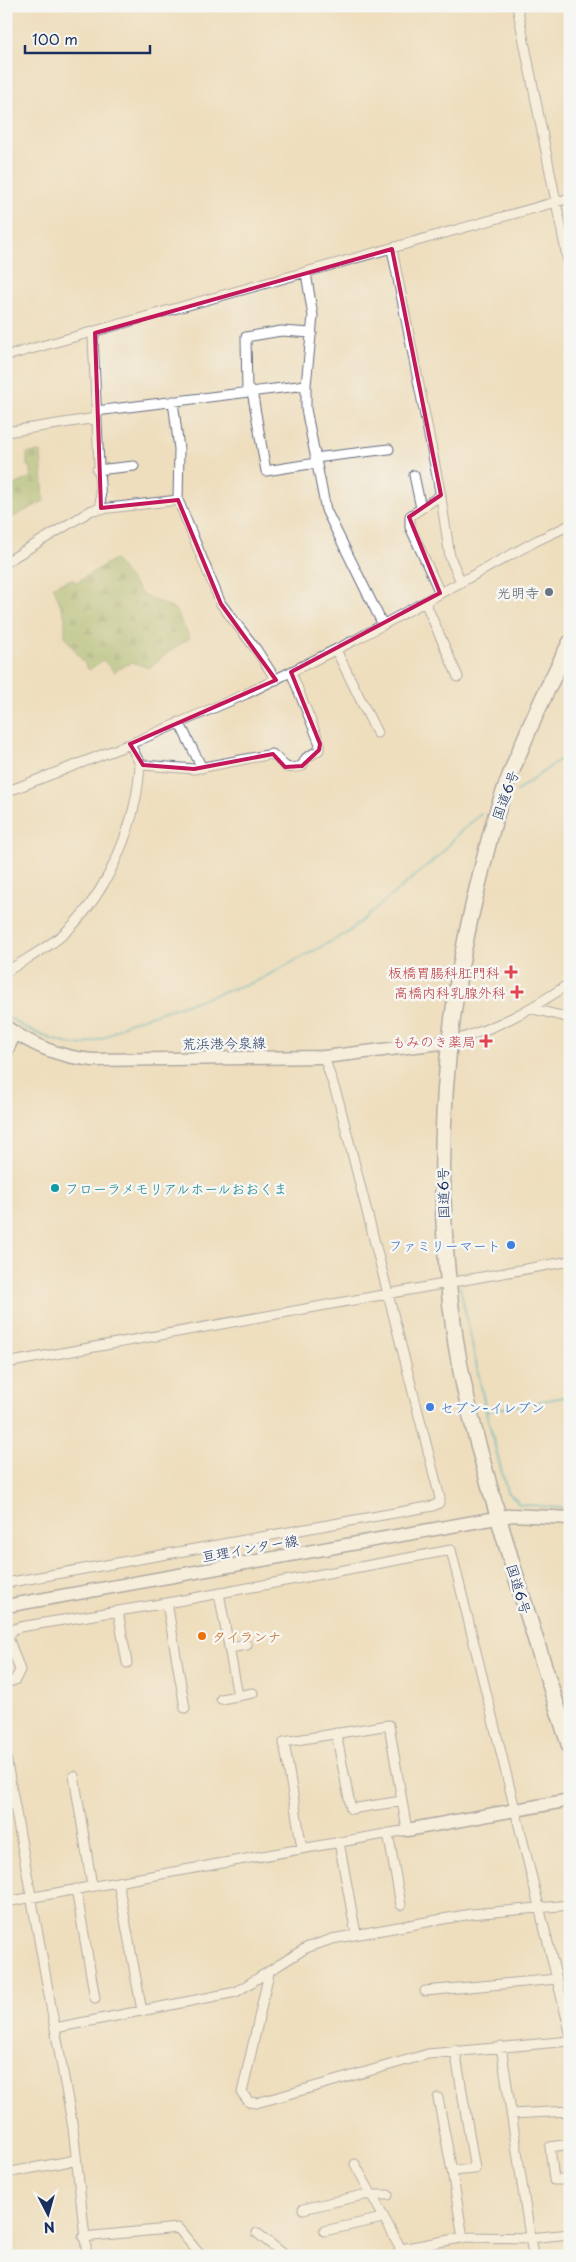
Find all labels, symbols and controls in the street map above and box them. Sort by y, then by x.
scale bar [25,22,150,54]
text: 100 m [32,27,78,50]
place label: 光明寺 [497,582,539,603]
marker: 光明寺 [543,586,555,598]
street label: 国道6号 [486,767,524,823]
place label: 板橋胃腸科肛門科 [388,962,500,983]
marker: 板橋胃腸科肛門科 [504,965,518,979]
place label: 高橋内科乳腺外科 [394,982,506,1003]
marker: 高橋内科乳腺外科 [510,985,524,999]
place label: もみのき薬局 [392,1031,476,1052]
street label: 荒浜港今泉線 [182,1032,266,1054]
marker: もみのき薬局 [480,1035,492,1047]
street label: 国道6号 [432,1167,454,1219]
place label: フローラメモリアルホールおおくま [65,1178,287,1199]
marker: フローラメモリアルホールおおくま [49,1182,61,1194]
place label: ファミリーマート [389,1235,501,1256]
marker: ファミリーマート [505,1239,517,1251]
place label: セブン-イレブン [440,1397,545,1418]
marker: セブン-イレブン [424,1401,436,1413]
street label: 亘理インター線 [200,1529,300,1567]
street label: 国道6号 [501,1561,537,1617]
place label: タイランナ [212,1626,281,1647]
marker: タイランナ [196,1630,208,1642]
north arrow [22,2190,72,2240]
text: N [43,2216,56,2238]

